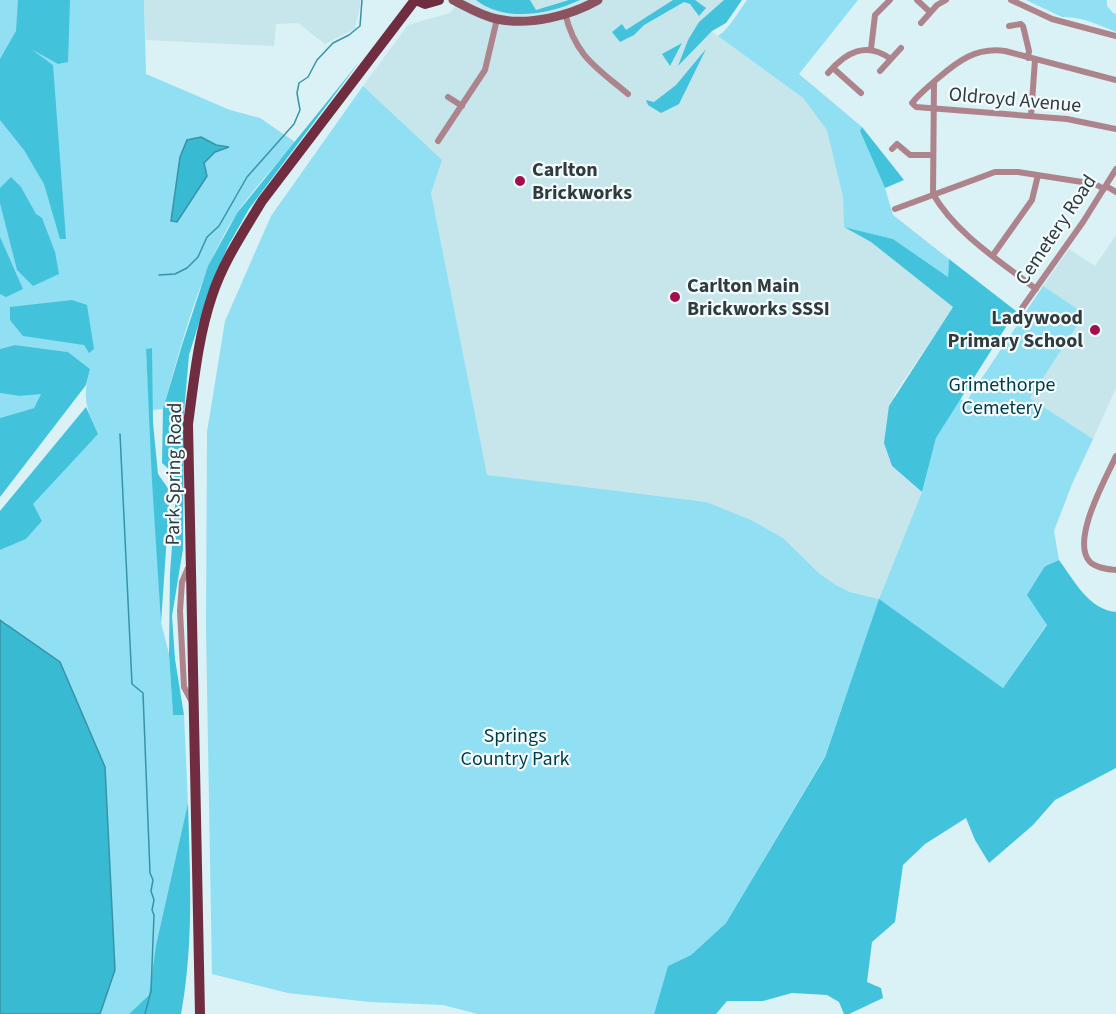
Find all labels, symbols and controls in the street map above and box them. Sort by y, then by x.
street label: Oldroyd Avenue [948,80,1083,120]
place label: Carlton Brickworks [532,156,632,207]
street label: Cemetery Road [1009,169,1103,291]
marker: Carlton Brickworks [513,174,527,188]
place label: Carlton Main Brickworks SSSI [687,272,830,323]
marker: Carlton Main Brickworks SSSI [668,290,682,304]
place label: Ladywood Primary School [948,304,1083,355]
marker: Ladywood Primary School [1088,323,1102,337]
park label: Grimethorpe Cemetery [949,371,1056,422]
street label: Park Spring Road [159,402,189,546]
park label: Springs Country Park [460,722,570,773]

